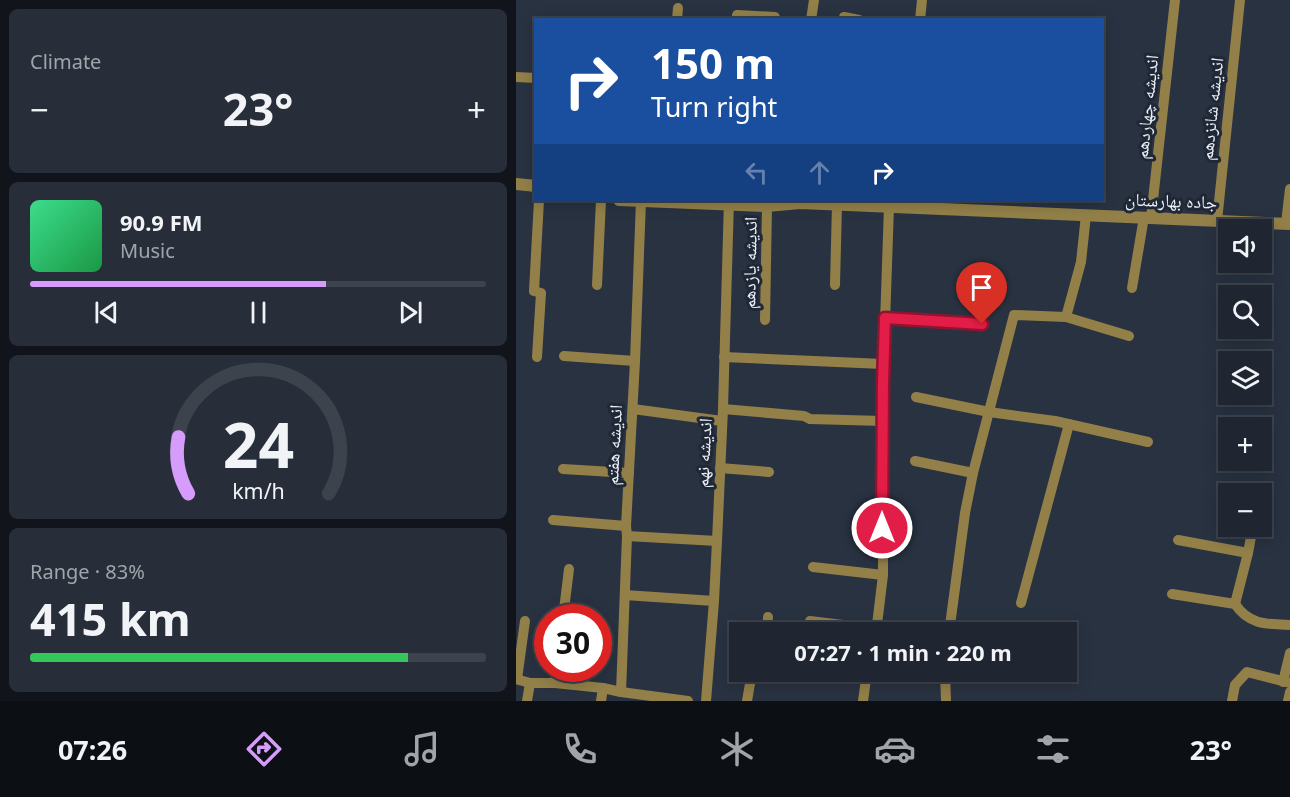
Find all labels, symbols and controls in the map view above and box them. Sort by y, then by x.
text: 150 m [651,34,775,91]
icon: right [552,42,630,120]
text: Climate [30,48,101,75]
street label: اندیشه چهاردهم [1129,54,1164,160]
street label: اندیشه شانزدهم [1194,56,1229,162]
text: 23° [223,78,293,139]
text: − [30,87,49,132]
text: + [467,87,486,132]
text: Turn right [651,88,777,125]
icon: left [740,156,773,189]
icon: ahead [803,156,836,189]
icon: right [866,156,899,189]
street label: جاده بهارستان [1125,186,1218,214]
text: 90.9 FM [120,207,202,237]
street label: اندیشه یازدهم [736,217,763,309]
map controls [1218,219,1272,537]
button: sound [1218,219,1272,273]
text: Music [120,237,175,264]
pin [956,262,1007,324]
icon: arrive [965,271,998,304]
button: search [1218,285,1272,339]
icon: previous [90,296,123,329]
icon: pause [242,296,275,329]
icon: next [394,296,427,329]
button: layers [1218,351,1272,405]
text: 24 [222,401,294,486]
street label: اندیشه هفتم [599,404,628,486]
street label: اندیشه نهم [689,417,718,489]
button: + [1218,417,1272,471]
text: km/h [232,476,284,505]
button: − [1218,483,1272,537]
position arrow [850,496,914,560]
text: Range · 83% [30,558,145,585]
text: 415 km [30,588,191,649]
speed limit sign: 30 [534,604,612,682]
text: 07:27 · 1 min · 220 m [794,637,1012,667]
icon: directions [243,728,285,770]
icon: music [401,728,443,770]
icon: phone [559,728,601,770]
icon: climate [716,728,758,770]
icon: car [874,728,916,770]
icon: filters [1032,728,1074,770]
text: 07:26 [58,731,127,768]
text: 23° [1190,731,1232,768]

